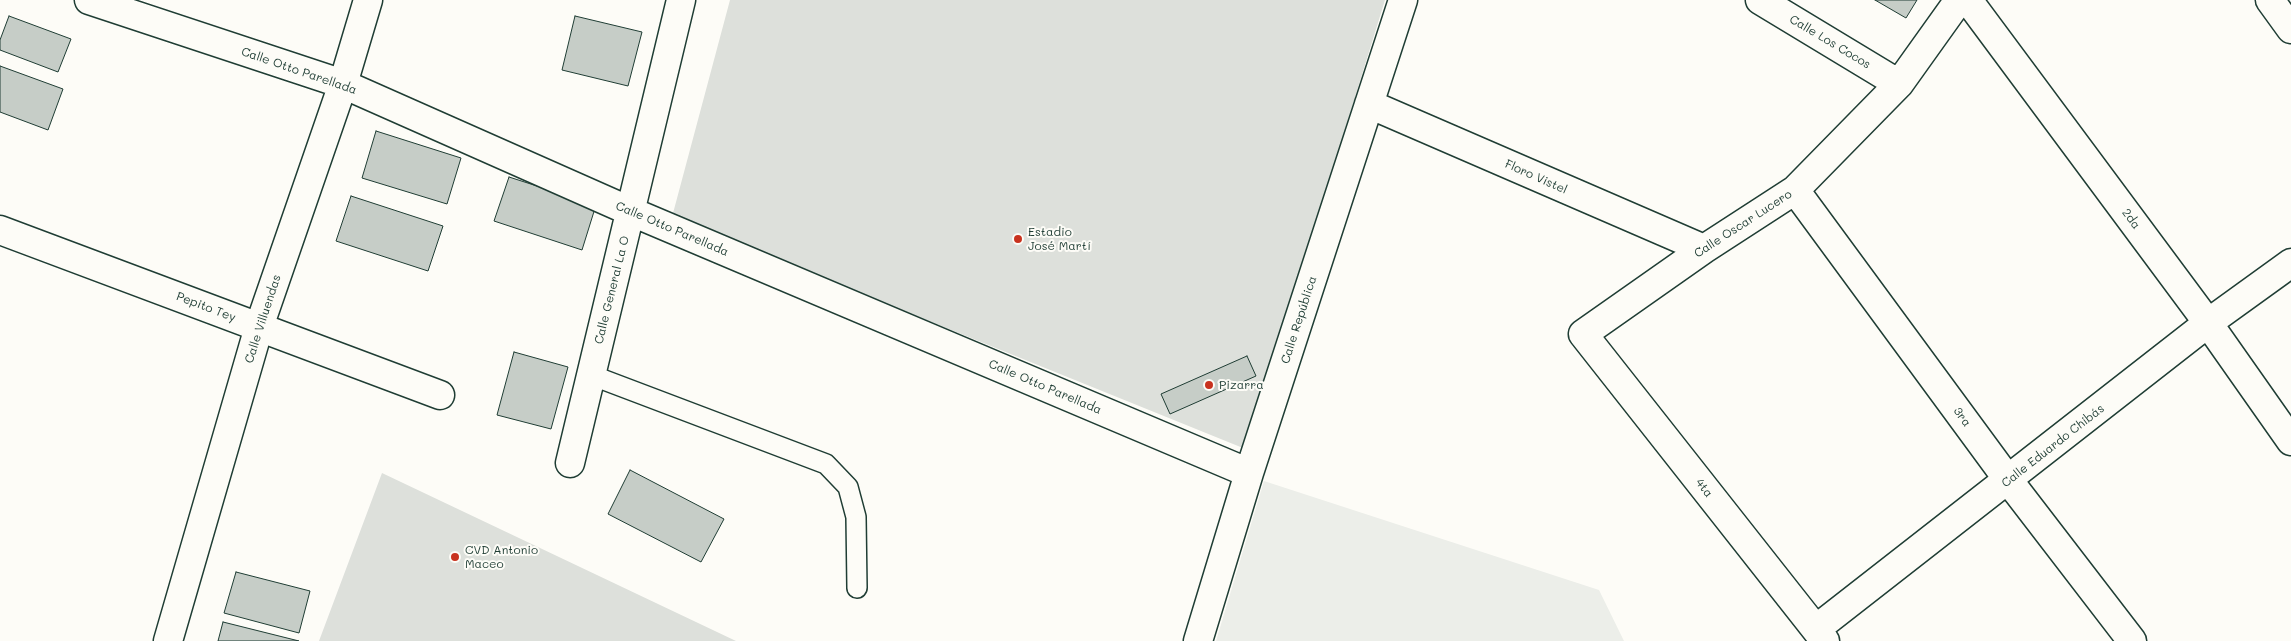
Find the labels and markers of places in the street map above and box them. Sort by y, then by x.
place label: Estadio José Martí [1028,225,1091,253]
marker: Estadio José Martí [1012,233,1024,245]
place label: Pizarra [1219,378,1264,392]
marker: Pizarra [1203,379,1215,391]
place label: CVD Antonio Maceo [465,543,538,571]
marker: CVD Antonio Maceo [449,551,461,563]

